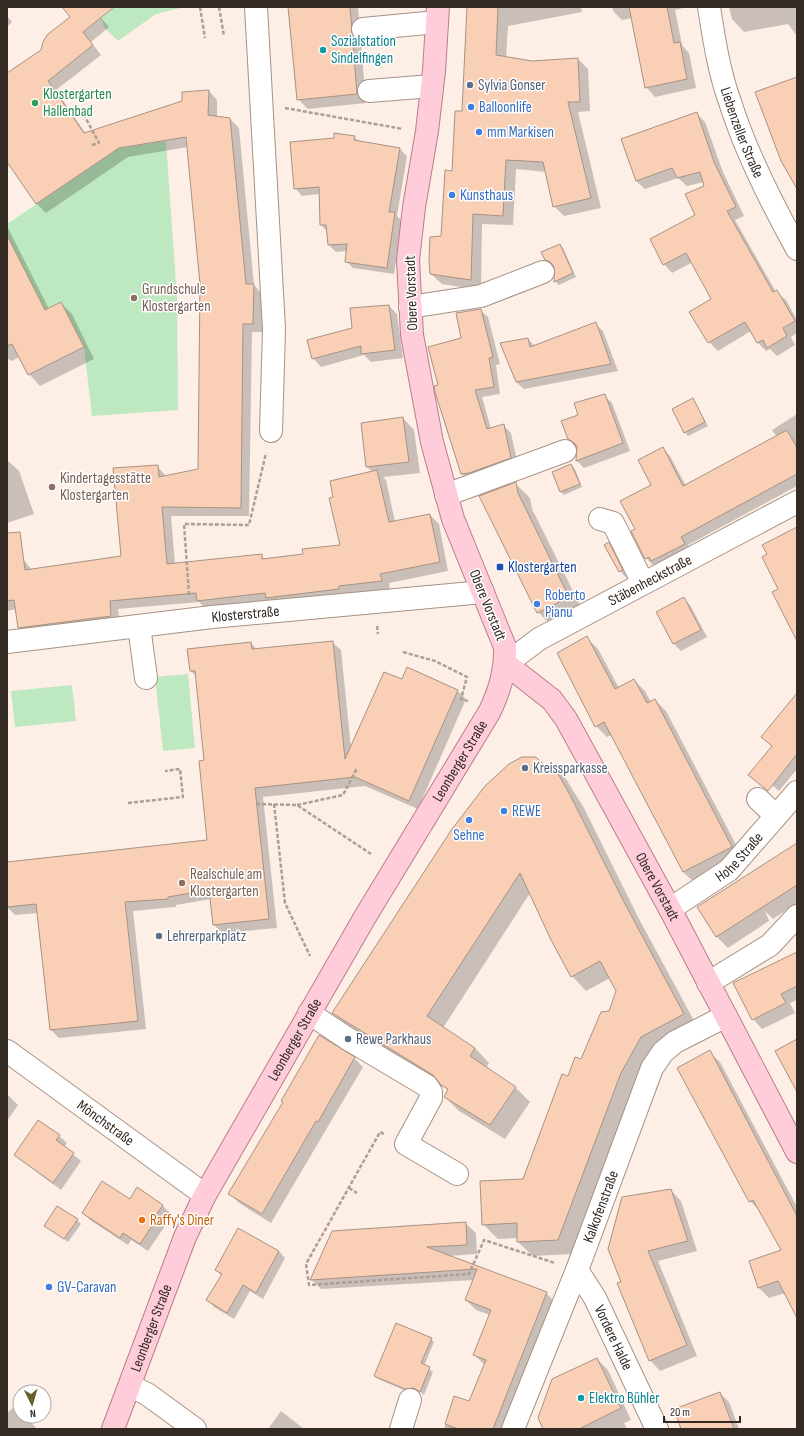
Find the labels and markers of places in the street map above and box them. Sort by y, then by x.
place label: Sozialstation Sindelfingen [331,32,396,68]
marker: Sozialstation Sindelfingen [318,45,328,55]
place label: Sylvia Gonser [478,76,546,95]
marker: Sylvia Gonser [465,80,475,90]
place label: Klostergarten Hallenbad [43,85,112,121]
marker: Klostergarten Hallenbad [30,98,40,108]
place label: Balloonlife [479,98,532,117]
marker: Balloonlife [466,102,476,112]
place label: mm Markisen [487,123,554,142]
marker: mm Markisen [474,127,484,137]
place label: Kunsthaus [460,186,513,205]
marker: Kunsthaus [447,190,457,200]
place label: Grundschule Klostergarten [142,280,211,316]
marker: Grundschule Klostergarten [129,293,139,303]
place label: Kindertagesstätte Klostergarten [60,469,151,505]
marker: Kindertagesstätte Klostergarten [47,482,57,492]
place label: Klostergarten [508,558,577,577]
marker: Klostergarten [495,562,505,572]
place label: Roberto Pianu [545,586,585,622]
marker: Roberto Pianu [532,599,542,609]
place label: Kreissparkasse [533,759,608,778]
marker: Kreissparkasse [520,763,530,773]
place label: REWE [512,802,541,821]
marker: REWE [499,806,509,816]
marker: Sehne [464,815,474,825]
place label: Sehne [453,826,485,845]
place label: Realschule am Klostergarten [190,865,262,901]
marker: Realschule am Klostergarten [177,878,187,888]
place label: Lehrerparkplatz [167,927,247,946]
marker: Lehrerparkplatz [154,931,164,941]
place label: Rewe Parkhaus [356,1030,431,1049]
marker: Rewe Parkhaus [343,1034,353,1044]
place label: Raffy's Diner [150,1211,215,1230]
marker: Raffy's Diner [137,1215,147,1225]
place label: GV-Caravan [57,1278,117,1297]
marker: GV-Caravan [44,1282,54,1292]
place label: Elektro Bühler [589,1389,660,1408]
marker: Elektro Bühler [576,1393,586,1403]

